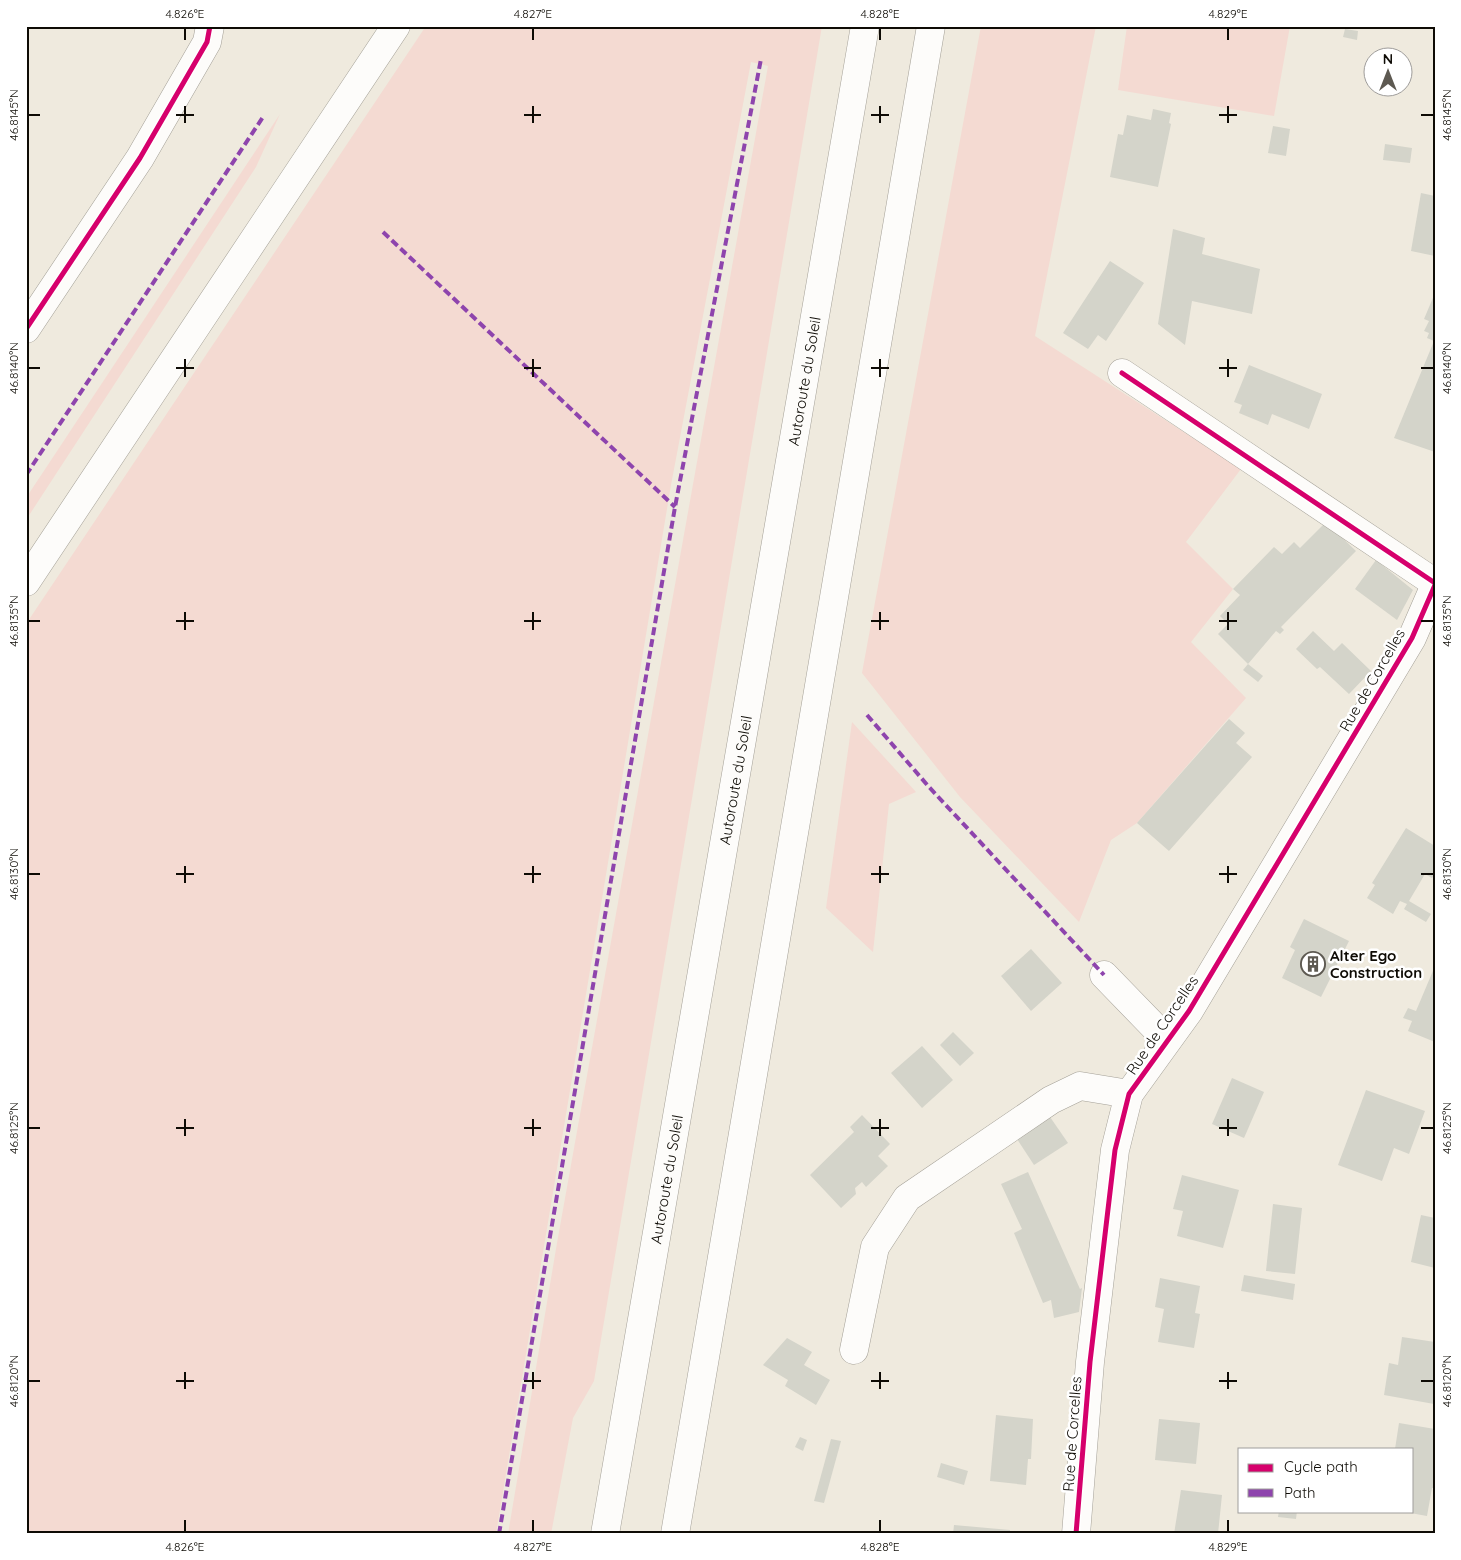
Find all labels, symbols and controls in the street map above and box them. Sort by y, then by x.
text: 4.826°E [166,6,205,21]
text: 4.827°E [514,6,552,21]
text: 4.828°E [861,6,900,21]
text: 4.829°E [1208,6,1248,21]
north arrow [1364,48,1414,98]
text: N [1383,50,1393,68]
text: 46.8145°N [6,89,21,141]
text: 46.8145°N [1439,89,1454,141]
street label: Autoroute du Soleil [783,315,824,447]
text: 46.8140°N [6,342,21,394]
text: 46.8140°N [1439,342,1454,394]
text: 46.8135°N [6,595,21,647]
text: 46.8135°N [1439,595,1454,647]
street label: Rue de Corcelles [1335,625,1409,735]
street label: Autoroute du Soleil [715,714,755,846]
text: 46.8130°N [6,848,21,900]
text: 46.8130°N [1439,848,1454,900]
place label: Alter Ego Construction [1330,946,1422,982]
building icon: Alter Ego Construction [1300,951,1326,977]
street label: Rue de Corcelles [1122,972,1202,1078]
text: 46.8125°N [6,1102,21,1154]
text: 46.8125°N [1439,1102,1454,1154]
street label: Autoroute du Soleil [646,1113,687,1245]
text: 46.8120°N [6,1355,21,1407]
text: 46.8120°N [1439,1355,1454,1407]
street label: Rue de Corcelles [1058,1376,1086,1492]
legend [1238,1448,1414,1512]
text: Cycle path [1284,1457,1358,1476]
text: Path [1284,1483,1316,1502]
text: 4.826°E [166,1539,205,1554]
text: 4.827°E [514,1539,552,1554]
text: 4.828°E [861,1539,900,1554]
text: 4.829°E [1208,1539,1248,1554]

